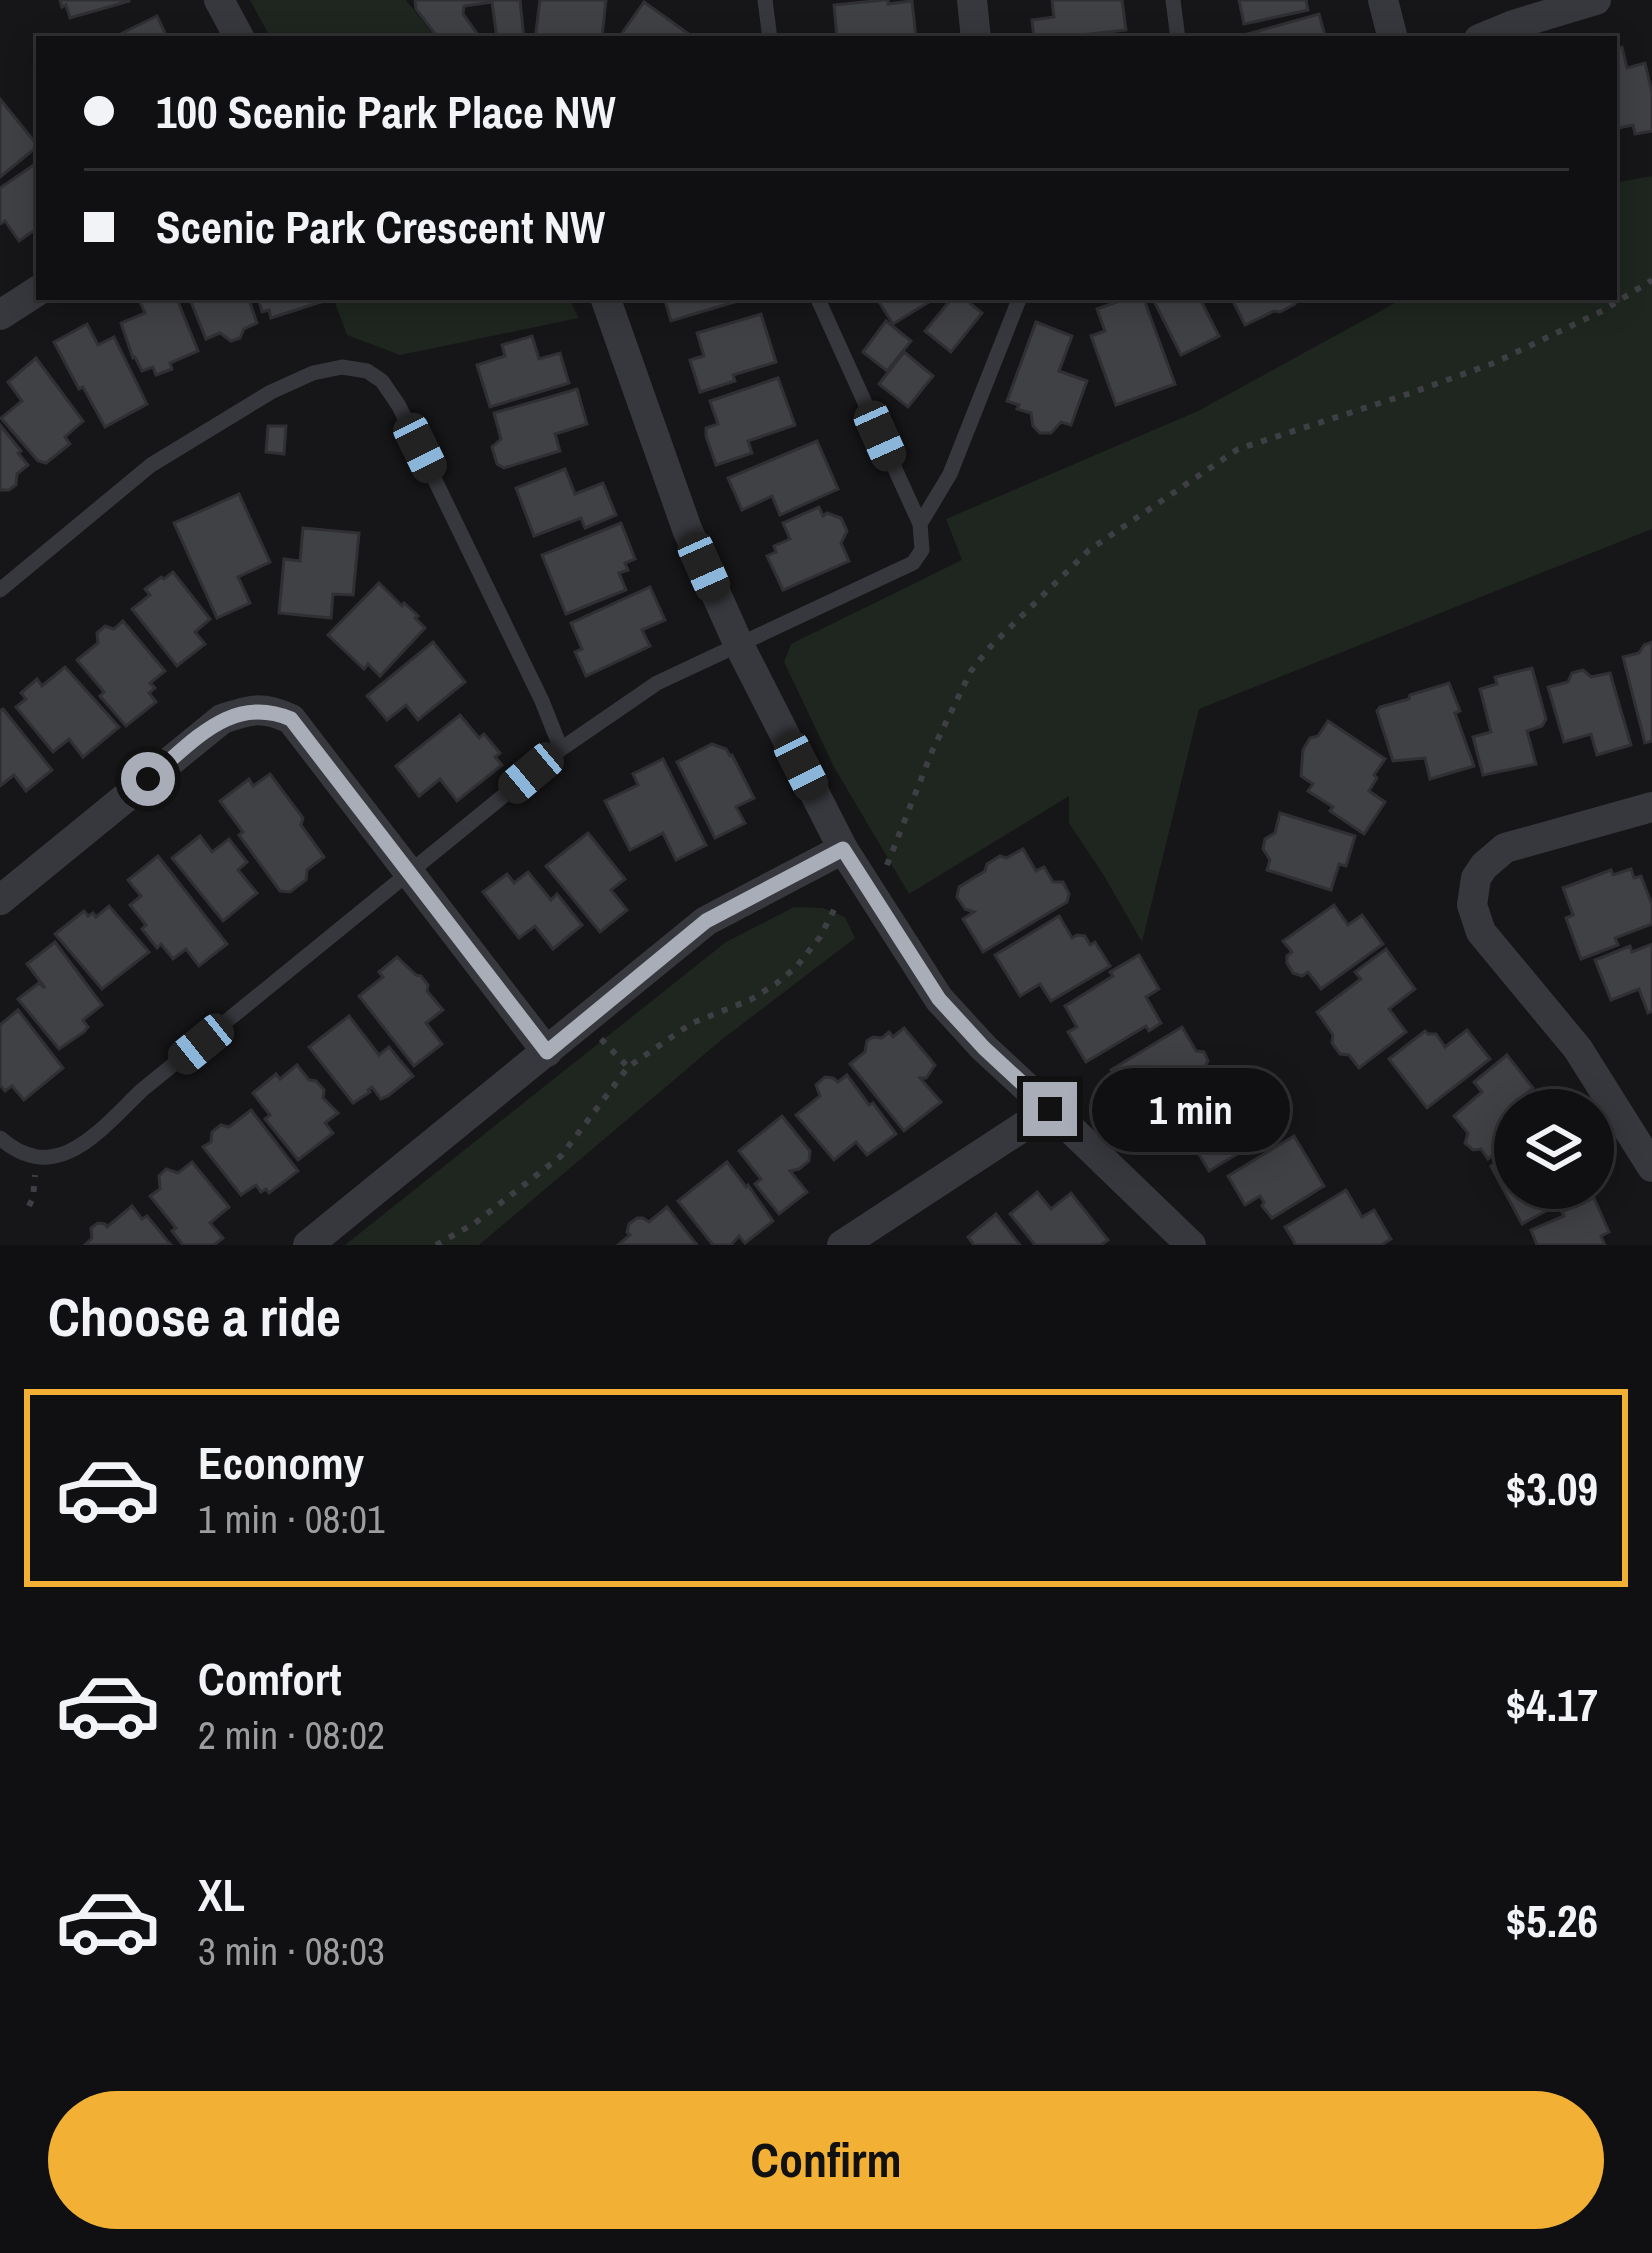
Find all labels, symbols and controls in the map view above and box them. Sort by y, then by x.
text: 100 Scenic Park Place NW [156,81,616,142]
text: Scenic Park Crescent NW [156,196,605,257]
car [849,396,911,476]
car [388,408,452,488]
car [673,527,735,607]
car [769,726,833,806]
car [492,736,570,810]
route start [121,752,175,806]
car [162,1007,240,1081]
callout: 1 min [1092,1067,1290,1151]
route end [1023,1082,1077,1136]
text: 1 min [1149,1084,1233,1136]
map controls [1494,1089,1614,1209]
button: layers [1494,1089,1614,1209]
text: Choose a ride [48,1280,341,1353]
text: Economy [198,1432,364,1493]
icon: car [54,1434,162,1542]
text: $3.09 [1506,1458,1598,1519]
text: 1 min · 08:01 [198,1493,385,1545]
text: Comfort [198,1648,341,1709]
icon: car [54,1650,162,1758]
text: $4.17 [1506,1674,1598,1735]
text: 2 min · 08:02 [198,1709,385,1761]
text: XL [198,1864,245,1925]
icon: car [54,1866,162,1974]
text: $5.26 [1506,1890,1598,1951]
text: 3 min · 08:03 [198,1925,385,1977]
button: Confirm [48,2091,1604,2229]

